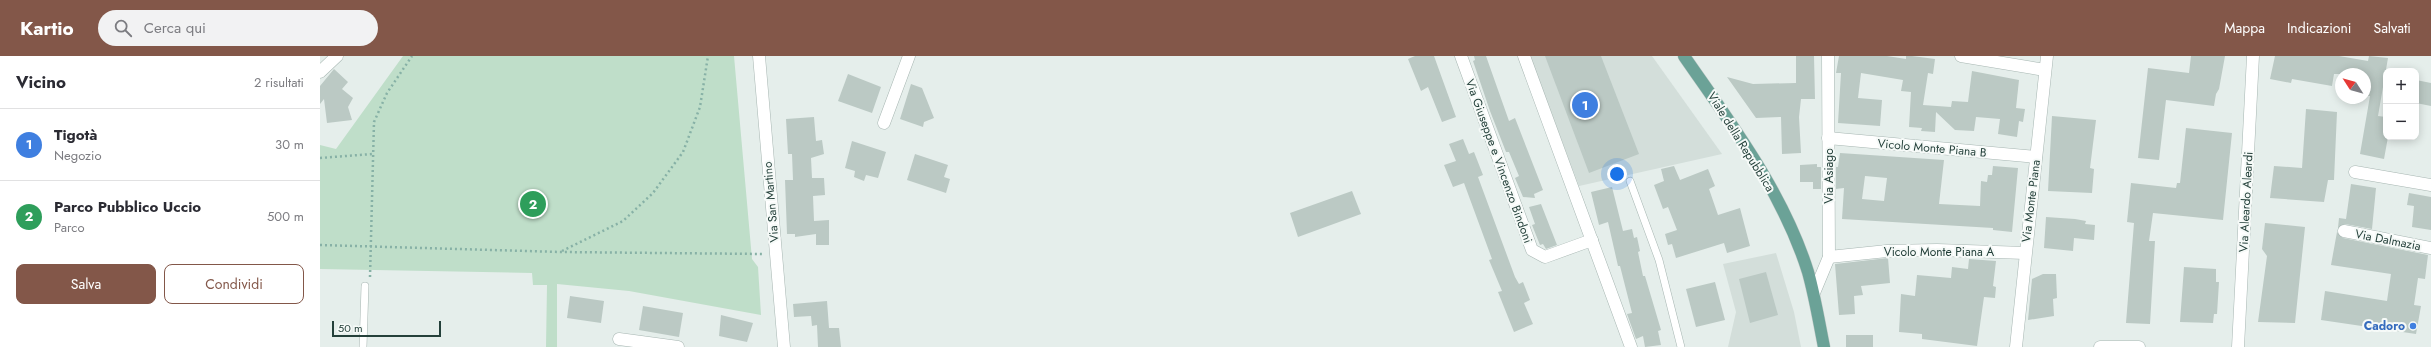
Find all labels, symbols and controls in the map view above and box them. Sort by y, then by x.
search box [98,10,378,46]
text: Kartio [20,15,74,42]
icon: search [112,17,134,39]
text: Cerca qui [144,17,206,39]
text: Mappa [2224,18,2265,38]
text: Indicazioni [2287,18,2351,38]
text: Salvati [2373,18,2411,38]
north arrow [2335,68,2371,104]
map controls [2383,68,2419,140]
button: + [2383,68,2419,104]
text: Vicino [16,70,66,94]
text: 2 risultati [254,73,304,92]
street label: Via Giuseppe e Vincenzo Bindoni [1461,76,1537,246]
street label: Viale della Repubblica [1703,89,1779,195]
pin: 1 [1572,90,1598,120]
button: − [2383,104,2419,140]
text: Tigotà [54,124,98,146]
street label: Vicolo Monte Piana B [1877,134,1988,162]
text: 1 [26,135,32,154]
text: 30 m [275,135,304,154]
text: Negozio [54,146,102,165]
street label: Via Asiago [1820,148,1838,204]
street label: Via Aleardo Aleardi [2234,151,2258,253]
street label: Via Monte Piana [2017,158,2045,243]
street label: Via San Martino [758,160,784,243]
your location [1607,164,1627,184]
pin: 2 [520,189,546,219]
text: Parco Pubblico Uccio [54,196,201,218]
text: 2 [25,207,33,226]
text: 500 m [267,207,304,226]
text: Parco [54,218,85,237]
street label: Via Dalmazia [2354,225,2423,255]
street label: Vicolo Monte Piana A [1884,243,1994,261]
button: Salva [16,264,156,304]
button: Condividi [164,264,304,304]
place label: Cadoro [2364,317,2405,335]
scale bar [332,319,441,338]
text: 50 m [338,320,363,336]
marker: Cadoro [2408,321,2418,331]

